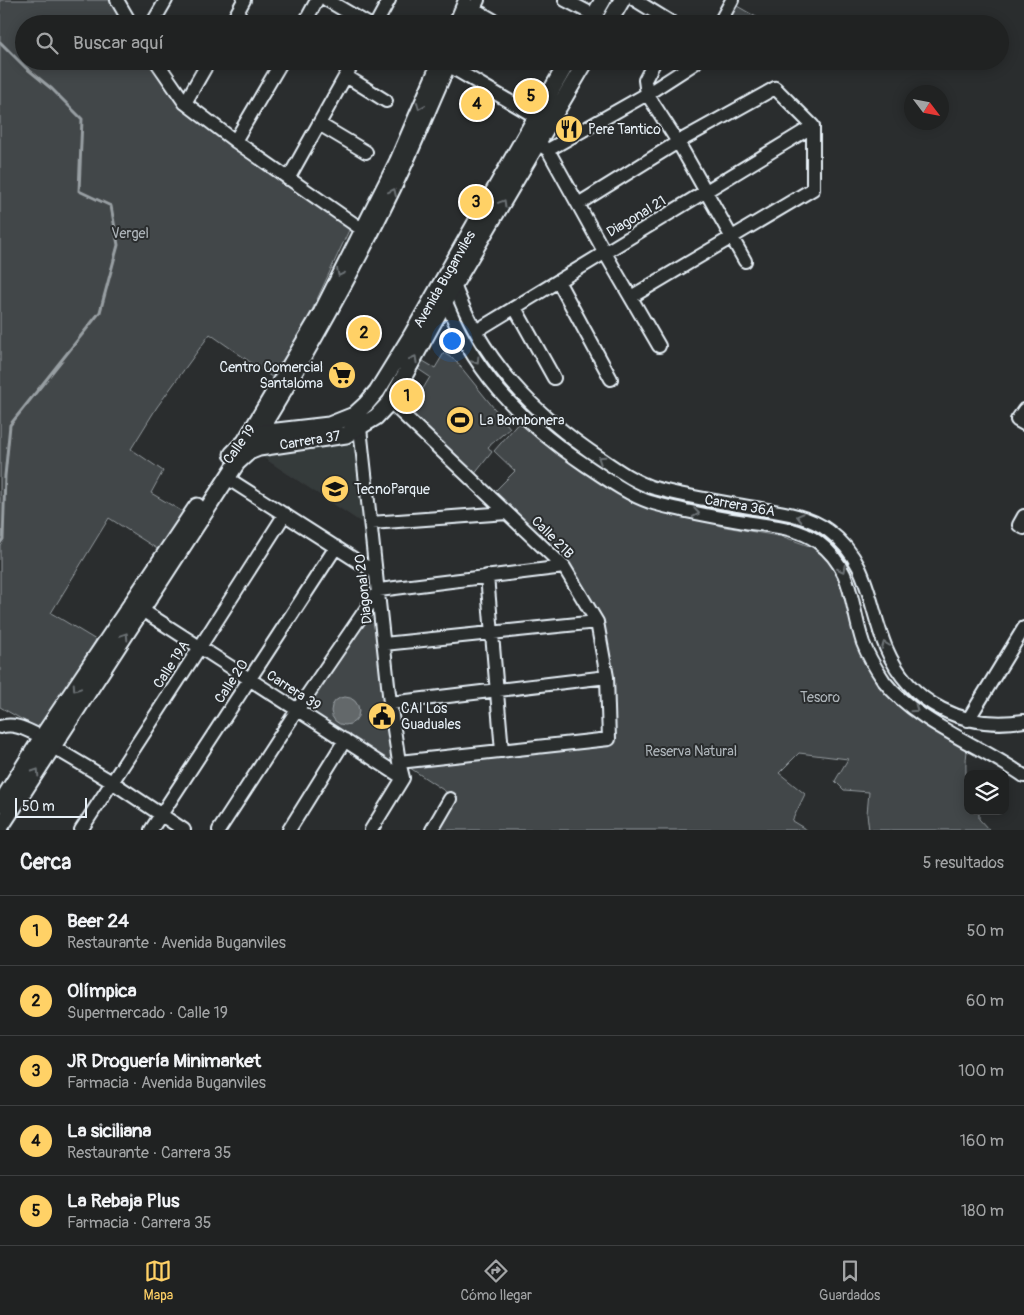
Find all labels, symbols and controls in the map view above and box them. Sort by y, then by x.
search box [15,15,1009,70]
icon: search [33,29,61,57]
text: Buscar aquí [73,31,164,55]
pin: 5 [515,77,547,115]
pin: 4 [461,85,493,123]
north arrow [904,85,949,130]
one-way arrow [415,101,426,110]
restaurant icon: Pere Tantico [554,114,584,144]
place label: Pere Tantico [588,121,661,138]
pin: 3 [460,183,492,221]
one-way arrow [386,188,397,197]
street label: Diagonal 21 [603,192,669,241]
one-way arrow [497,199,507,208]
park label: Vergel [111,225,149,242]
street label: Avenida Buganviles [410,227,479,331]
one-way arrow [335,268,346,277]
pin: 2 [348,314,380,352]
your location [439,328,465,354]
one-way arrow [470,355,480,364]
one-way arrow [407,356,417,365]
place label: Centro Comercial Santaloma [220,359,323,392]
supermarket icon: Centro Comercial Santaloma [327,360,357,390]
pin: 1 [391,377,423,415]
sports icon: La Bombonera [445,405,475,435]
place label: La Bombonera [479,412,564,429]
street label: Calle 19 [219,421,259,467]
street label: Carrera 37 [278,427,342,454]
one-way arrow [598,456,607,465]
school or university icon: TecnoParque [320,474,350,504]
place label: TecnoParque [354,481,430,498]
street label: Carrera 36A [703,491,777,520]
one-way arrow [692,507,701,518]
one-way arrow [795,512,804,523]
street label: Calle 21B [528,513,577,562]
street label: Diagonal 20 [351,553,376,625]
one-way arrow [836,564,846,573]
one-way arrow [119,633,128,642]
street label: Calle 19A [150,637,193,691]
one-way arrow [881,641,891,649]
street label: Calle 20 [211,656,252,707]
street label: Carrera 39 [263,667,324,714]
one-way arrow [73,682,82,691]
park label: Tesoro [800,689,840,706]
place label: CAI Los Guaduales [401,700,461,733]
public building icon: CAI Los Guaduales [367,701,397,731]
one-way arrow [909,703,919,712]
park label: Reserva Natural [645,743,737,760]
one-way arrow [30,769,39,778]
map controls [964,770,1009,815]
button: layers [964,770,1009,815]
scale bar [15,795,88,818]
text: 50 m [22,798,55,815]
text: Cerca [20,849,71,876]
text: 5 resultados [923,853,1004,873]
text: Beer 24 [67,909,129,933]
text: 1 [33,921,39,941]
text: 50 m [967,921,1004,941]
text: Restaurante · Avenida Buganviles [67,933,286,953]
text: Olímpica [67,979,137,1003]
text: 2 [32,991,40,1011]
text: 60 m [966,991,1004,1011]
text: Supermercado · Calle 19 [67,1003,228,1023]
text: JR Droguería Minimarket [67,1049,261,1073]
text: 3 [32,1061,40,1081]
text: 100 m [958,1061,1004,1081]
text: Farmacia · Avenida Buganviles [67,1073,266,1093]
text: La siciliana [67,1119,151,1143]
text: 4 [31,1131,41,1151]
text: 160 m [960,1131,1004,1151]
text: Restaurante · Carrera 35 [67,1143,231,1163]
text: La Rebaja Plus [67,1189,180,1213]
text: 5 [32,1201,40,1221]
text: 180 m [961,1201,1004,1221]
text: Farmacia · Carrera 35 [67,1213,212,1233]
tab: Mapa [144,1257,173,1304]
tab: Cómo llegar [461,1257,532,1304]
tab: Guardados [819,1257,880,1304]

